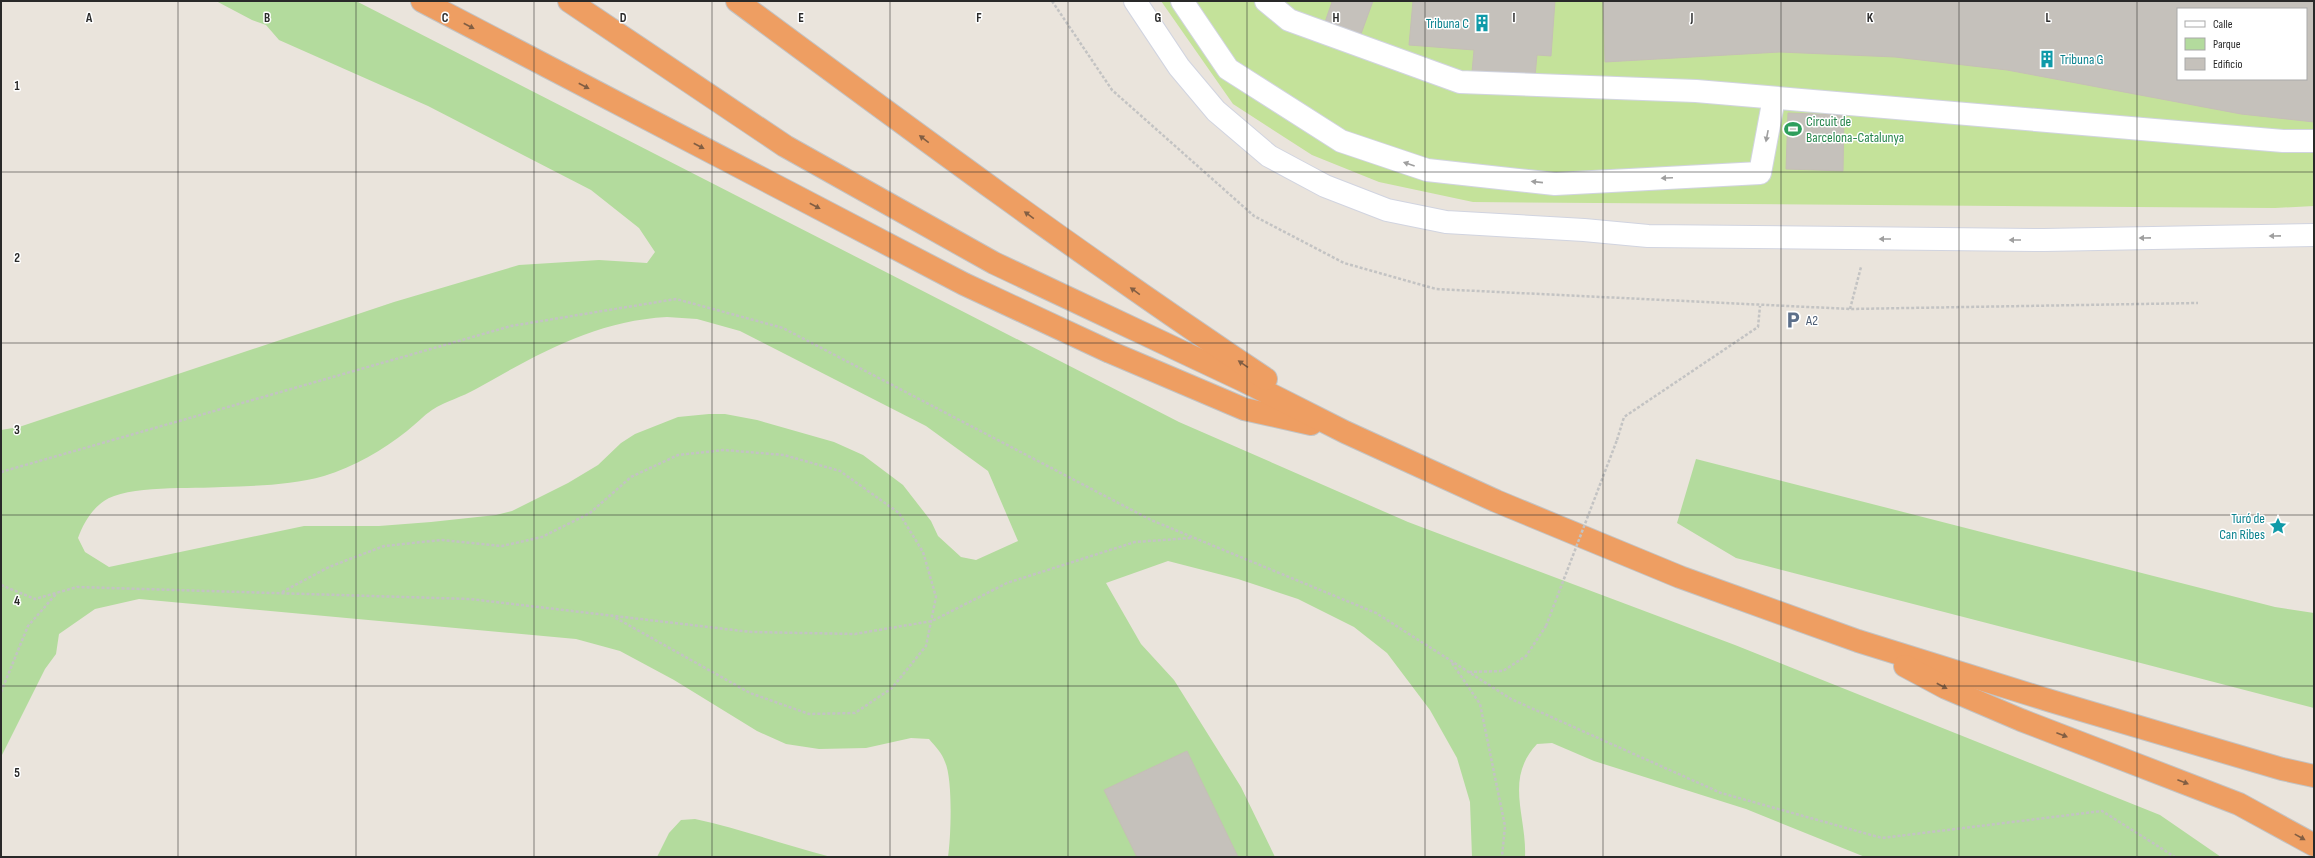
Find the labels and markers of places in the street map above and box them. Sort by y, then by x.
building icon: Tribuna C [1472,13,1492,33]
place label: Tribuna C [1426,15,1469,32]
building icon: Tribuna G [2037,49,2057,69]
place label: Tribuna G [2060,51,2104,68]
place label: Circuit de Barcelona-Catalunya [1806,113,1904,146]
sports icon: Circuit de Barcelona-Catalunya [1783,119,1803,139]
parking icon: A2 [1783,310,1803,330]
place label: A2 [1805,312,1818,329]
place label: Turó de Can Ribes [2219,510,2265,543]
place icon: Turó de Can Ribes [2268,516,2288,536]

